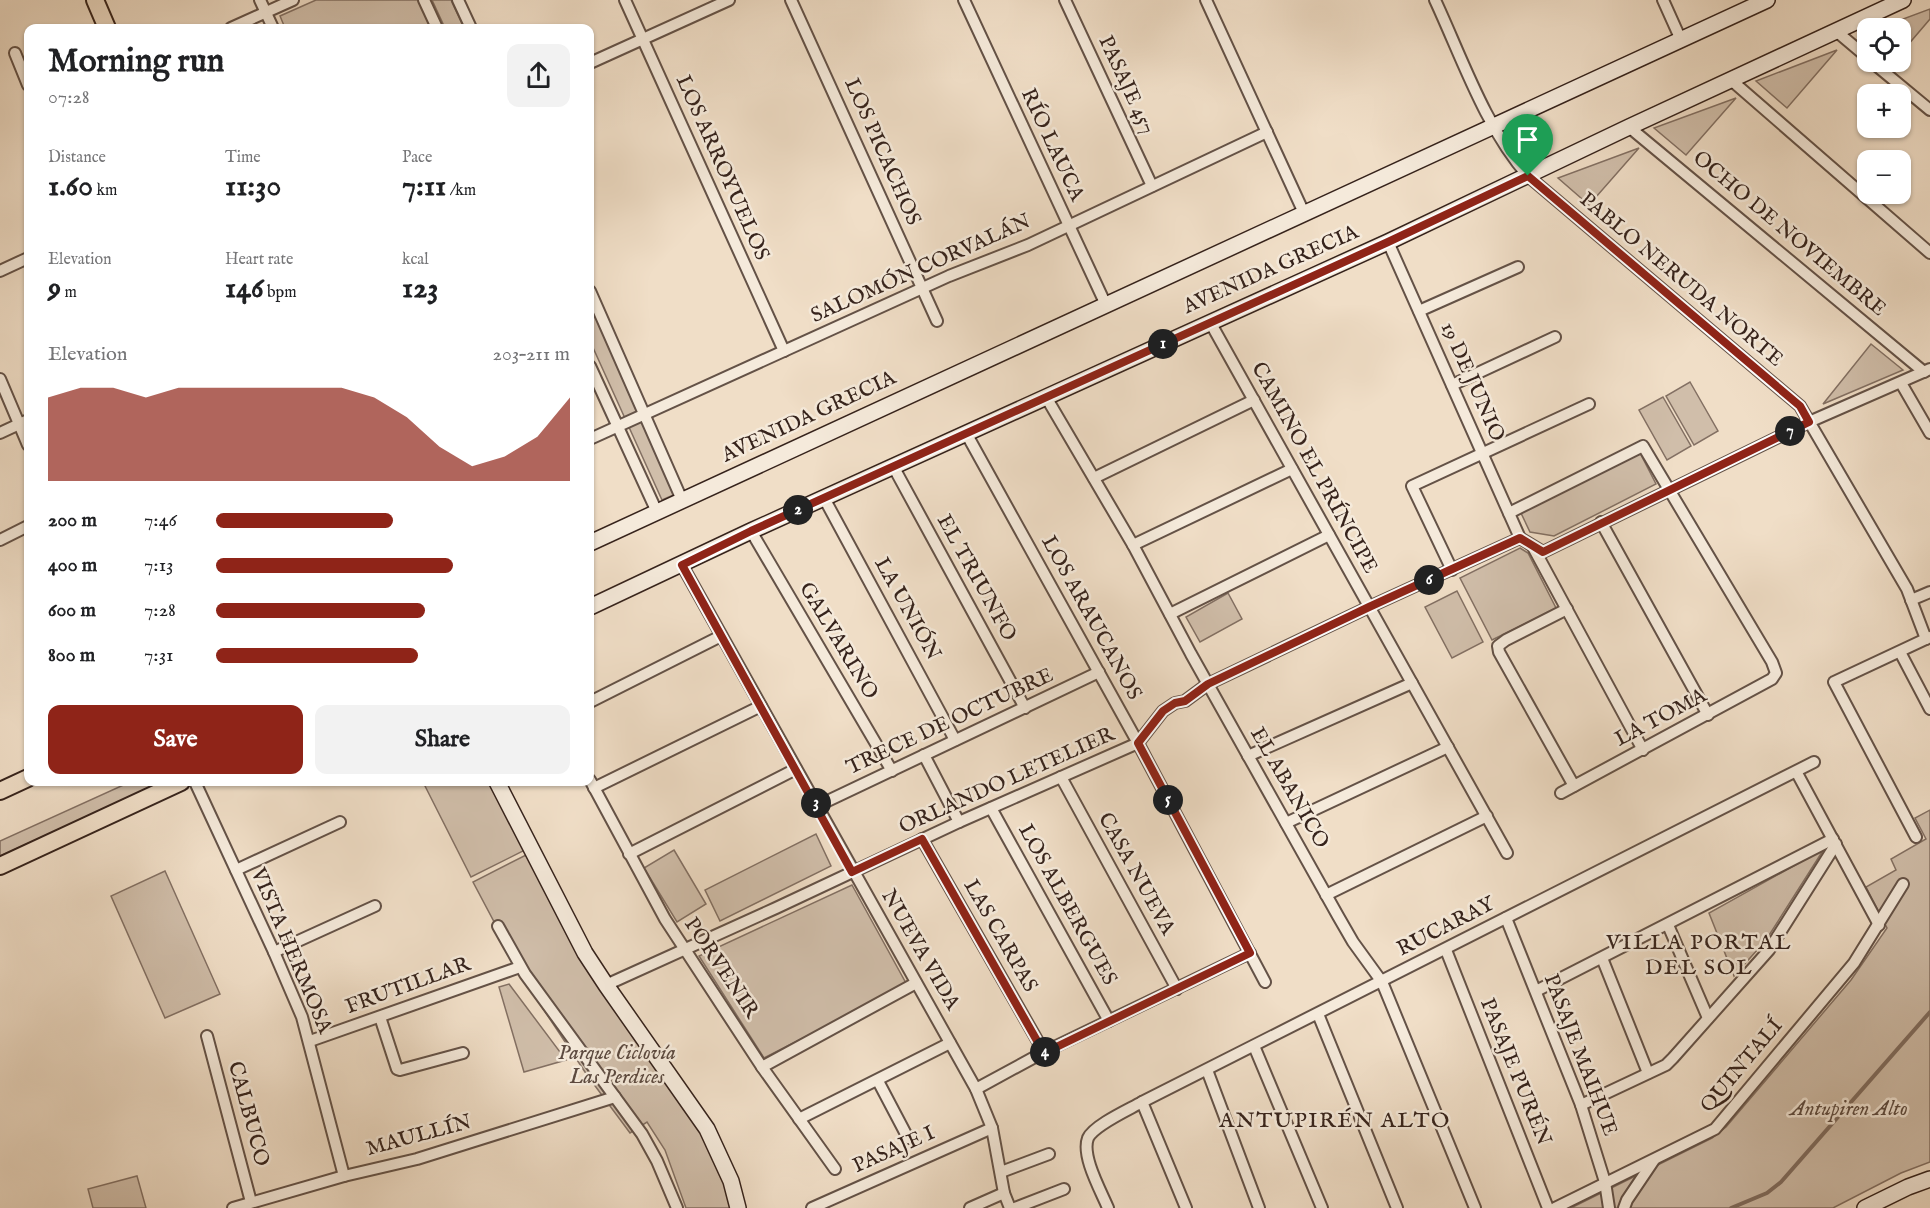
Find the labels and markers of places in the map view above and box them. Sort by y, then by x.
pin [1502,114,1553,176]
pin: 1 [1148,329,1178,359]
pin: 7 [1775,416,1805,446]
pin: 2 [783,495,813,525]
pin: 6 [1414,565,1444,595]
pin: 5 [1153,785,1183,815]
pin: 3 [801,788,831,818]
pin: 4 [1030,1037,1060,1067]

